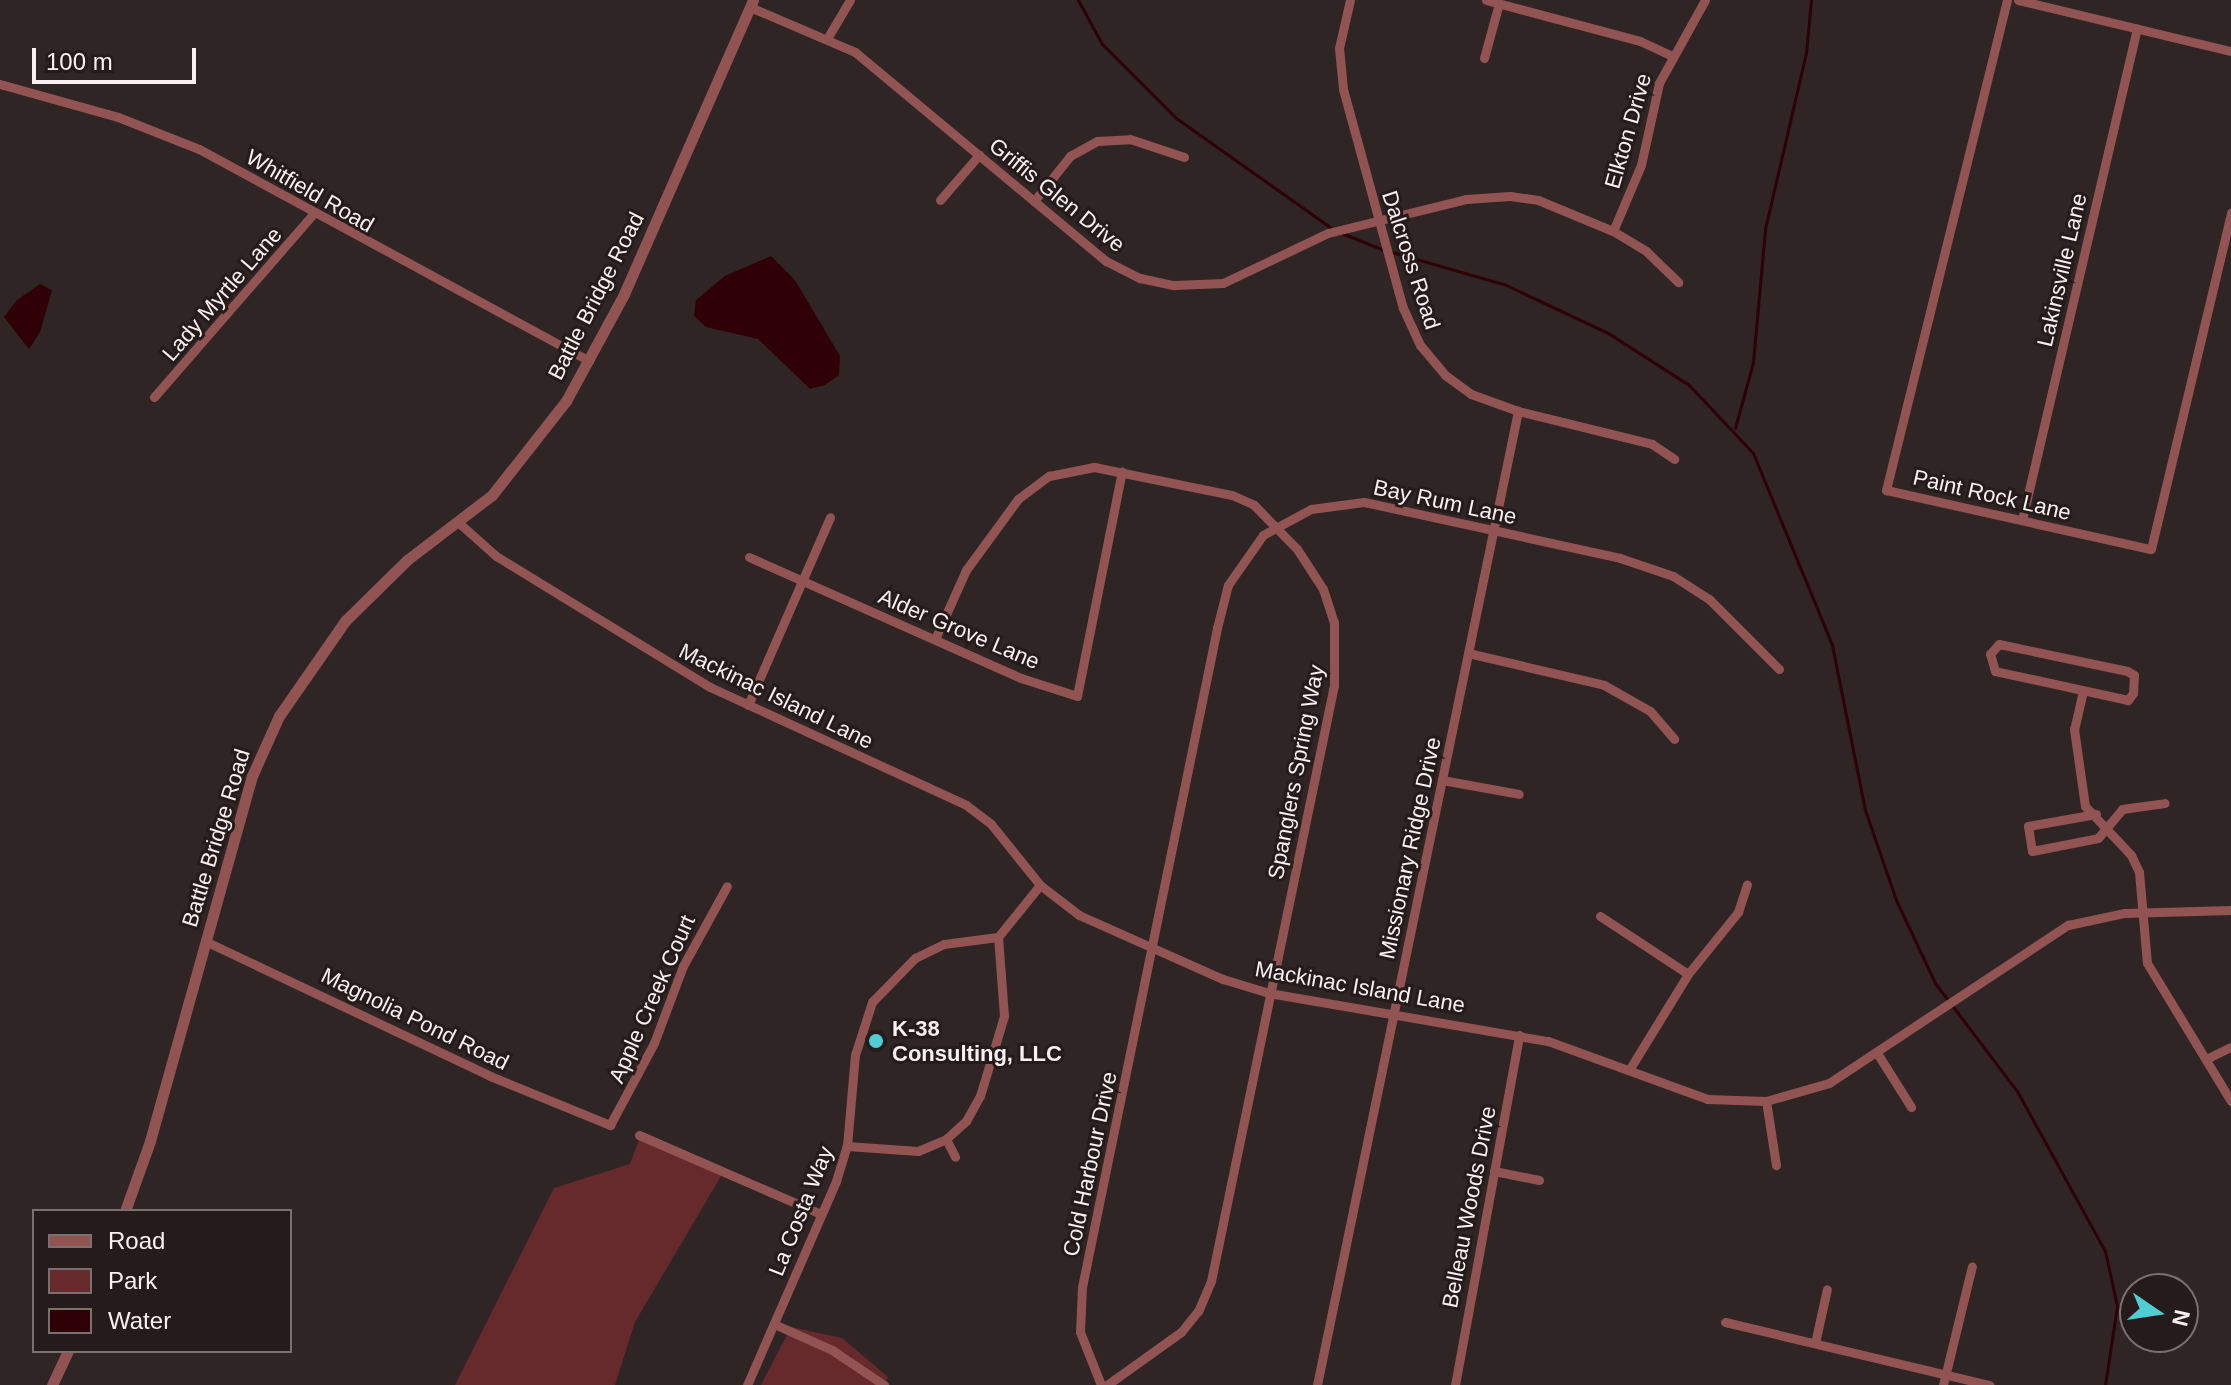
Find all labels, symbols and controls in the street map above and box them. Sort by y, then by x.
scale bar [36,32,200,82]
text: 100 m [46,48,113,75]
street label: Elkton Drive [1599,70,1657,192]
street label: Griffis Glen Drive [984,132,1130,258]
street label: Whitfield Road [241,144,379,238]
street label: Dalcross Road [1376,187,1446,333]
street label: Lakinsville Lane [2032,191,2092,349]
street label: Battle Bridge Road [542,208,650,384]
street label: Lady Myrtle Lane [157,222,287,366]
street label: Paint Rock Lane [1910,464,2074,526]
street label: Bay Rum Lane [1371,474,1519,530]
street label: Alder Grove Lane [874,583,1044,675]
street label: Mackinac Island Lane [675,637,877,755]
street label: Spanglers Spring Way [1262,662,1330,882]
street label: Missionary Ridge Drive [1374,735,1446,961]
street label: Battle Bridge Road [176,746,256,930]
street label: Apple Creek Court [603,911,701,1087]
street label: Mackinac Island Lane [1253,956,1467,1018]
street label: Magnolia Pond Road [317,962,513,1076]
place label: K-38 Consulting, LLC [892,1015,1062,1066]
marker: K-38 Consulting, LLC [867,1032,885,1050]
street label: Cold Harbour Drive [1058,1069,1122,1259]
street label: Belleau Woods Drive [1436,1104,1502,1310]
street label: La Costa Way [763,1142,839,1280]
legend [32,1209,292,1353]
text: Road [108,1227,165,1254]
text: Park [108,1267,157,1294]
north arrow [2119,1273,2199,1353]
text: Water [108,1307,171,1334]
text: N [2167,1308,2195,1329]

